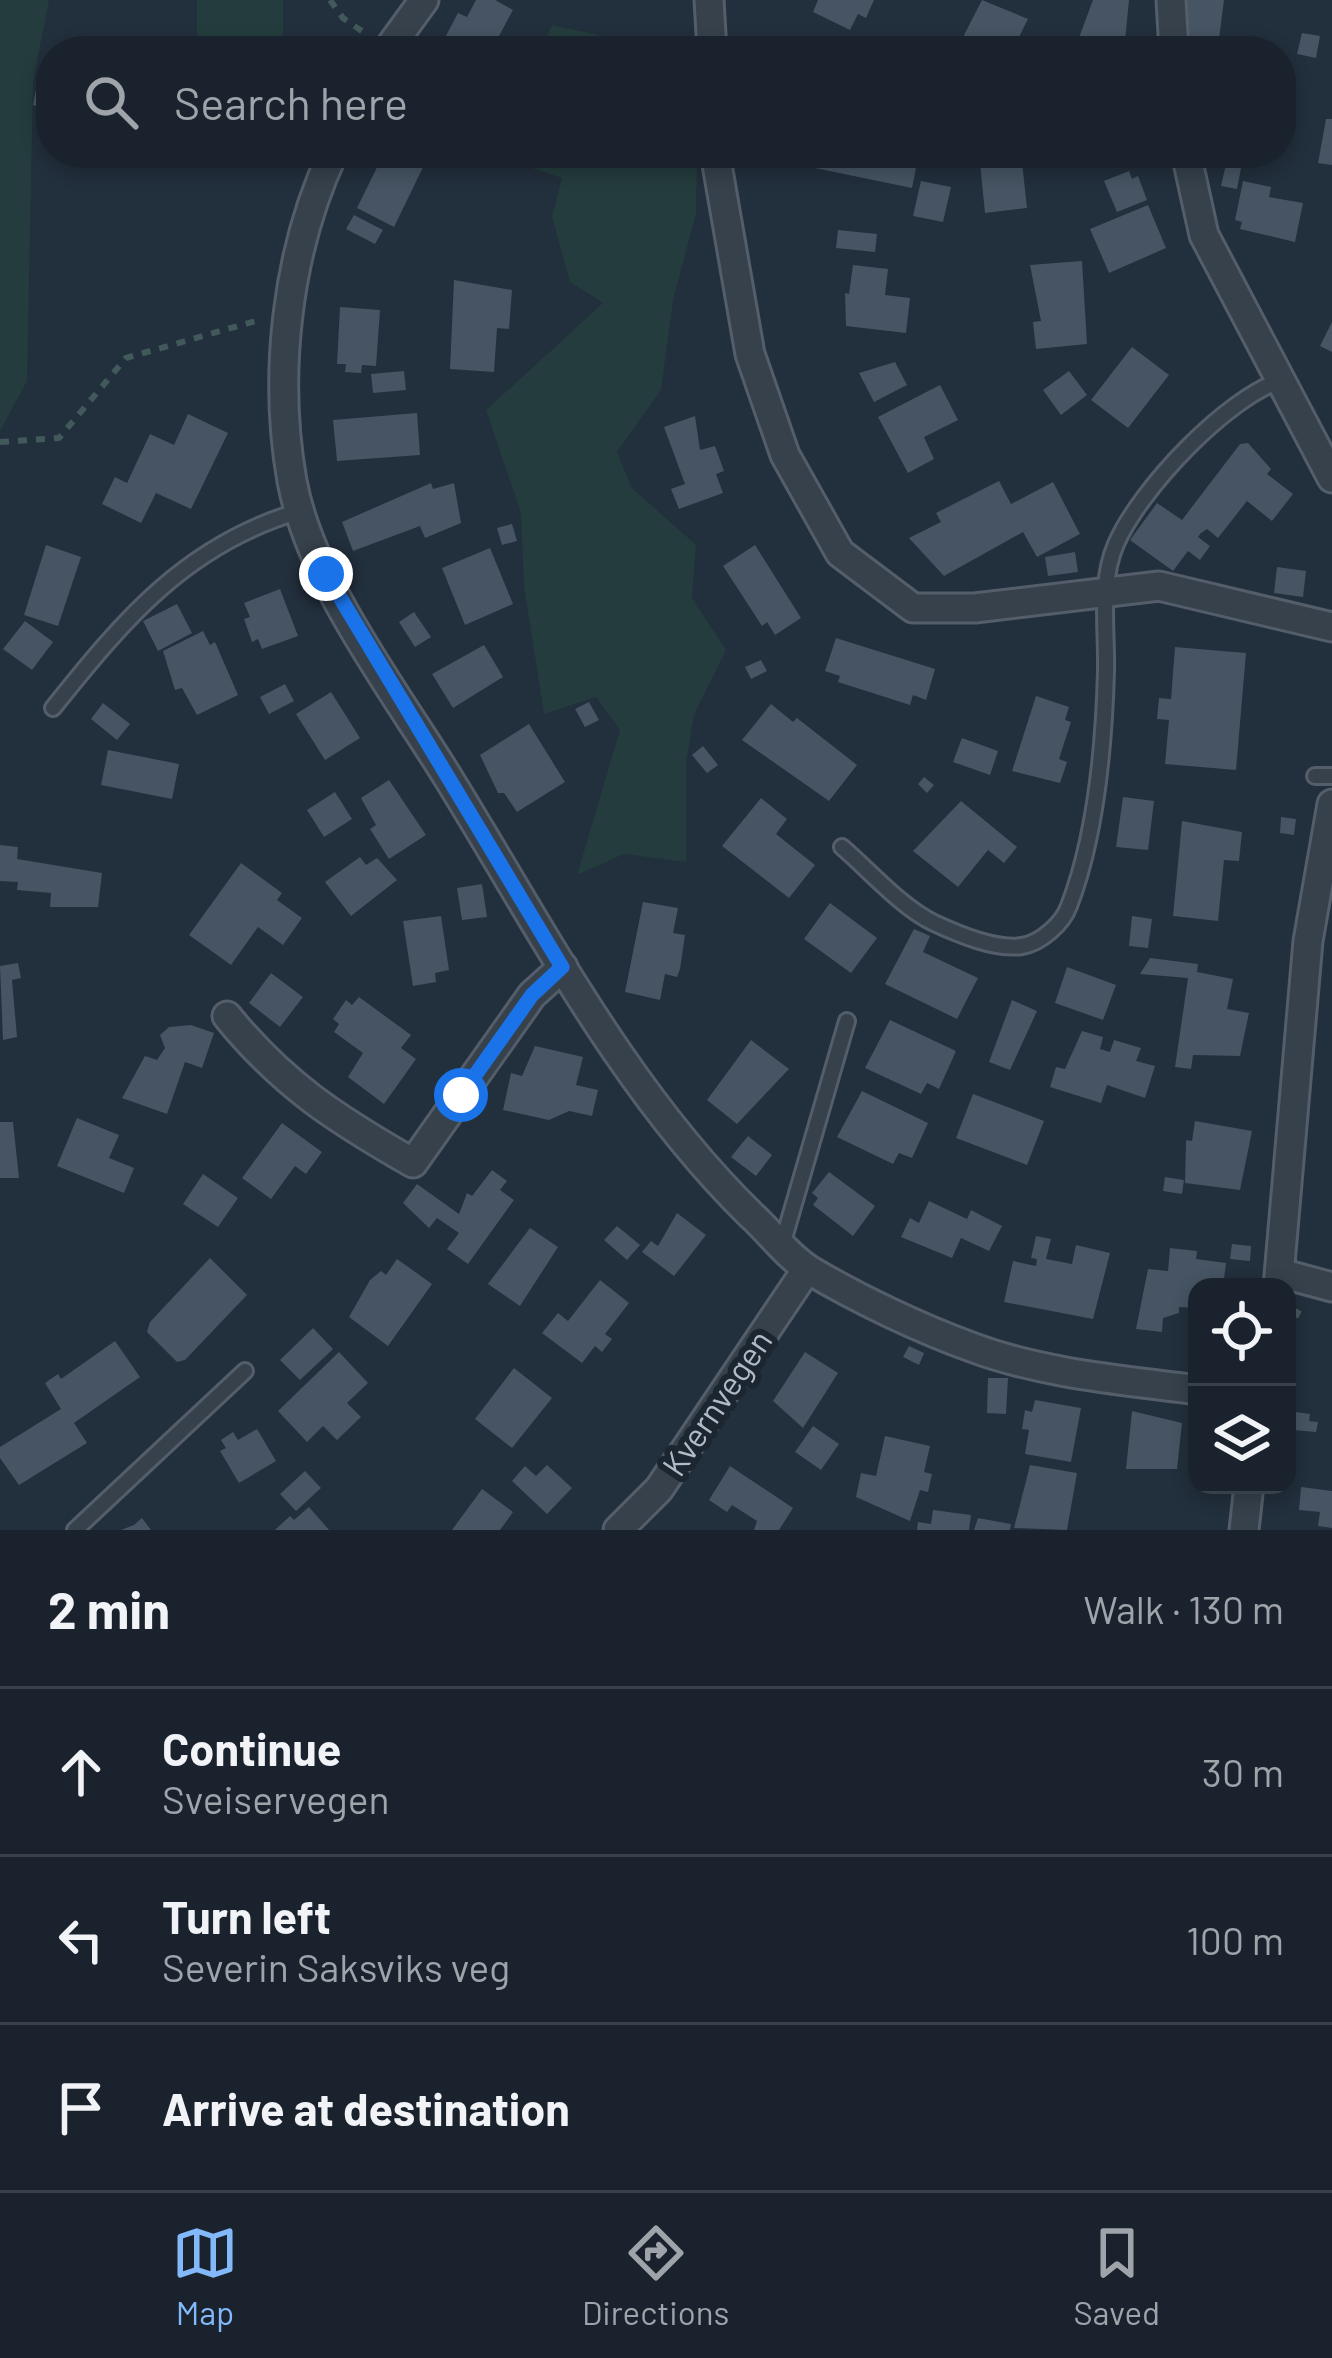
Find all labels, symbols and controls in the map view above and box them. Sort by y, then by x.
search box [36,36,1296,168]
icon: search [78,69,144,135]
text: Search here [174,75,408,129]
route end [299,547,353,601]
route start [434,1068,488,1122]
map controls [1188,1278,1296,1494]
button: locate [1188,1278,1296,1386]
street label: Kvernvegen [653,1322,780,1483]
button: layers [1188,1386,1296,1494]
text: 2 min [48,1578,170,1639]
text: Walk · 130 m [1084,1585,1284,1632]
text: Continue [162,1721,341,1775]
icon: ahead [48,1739,114,1805]
text: 30 m [1202,1748,1284,1795]
text: Sveiservegen [162,1775,390,1822]
text: Turn left [162,1889,331,1943]
icon: left [48,1907,114,1973]
text: 100 m [1186,1916,1284,1963]
text: Severin Saksviks veg [162,1943,510,1990]
icon: arrive [48,2075,114,2141]
text: Arrive at destination [162,2081,570,2135]
tab: Map [172,2220,238,2332]
tab: Directions [582,2220,729,2332]
tab: Saved [1073,2220,1160,2332]

